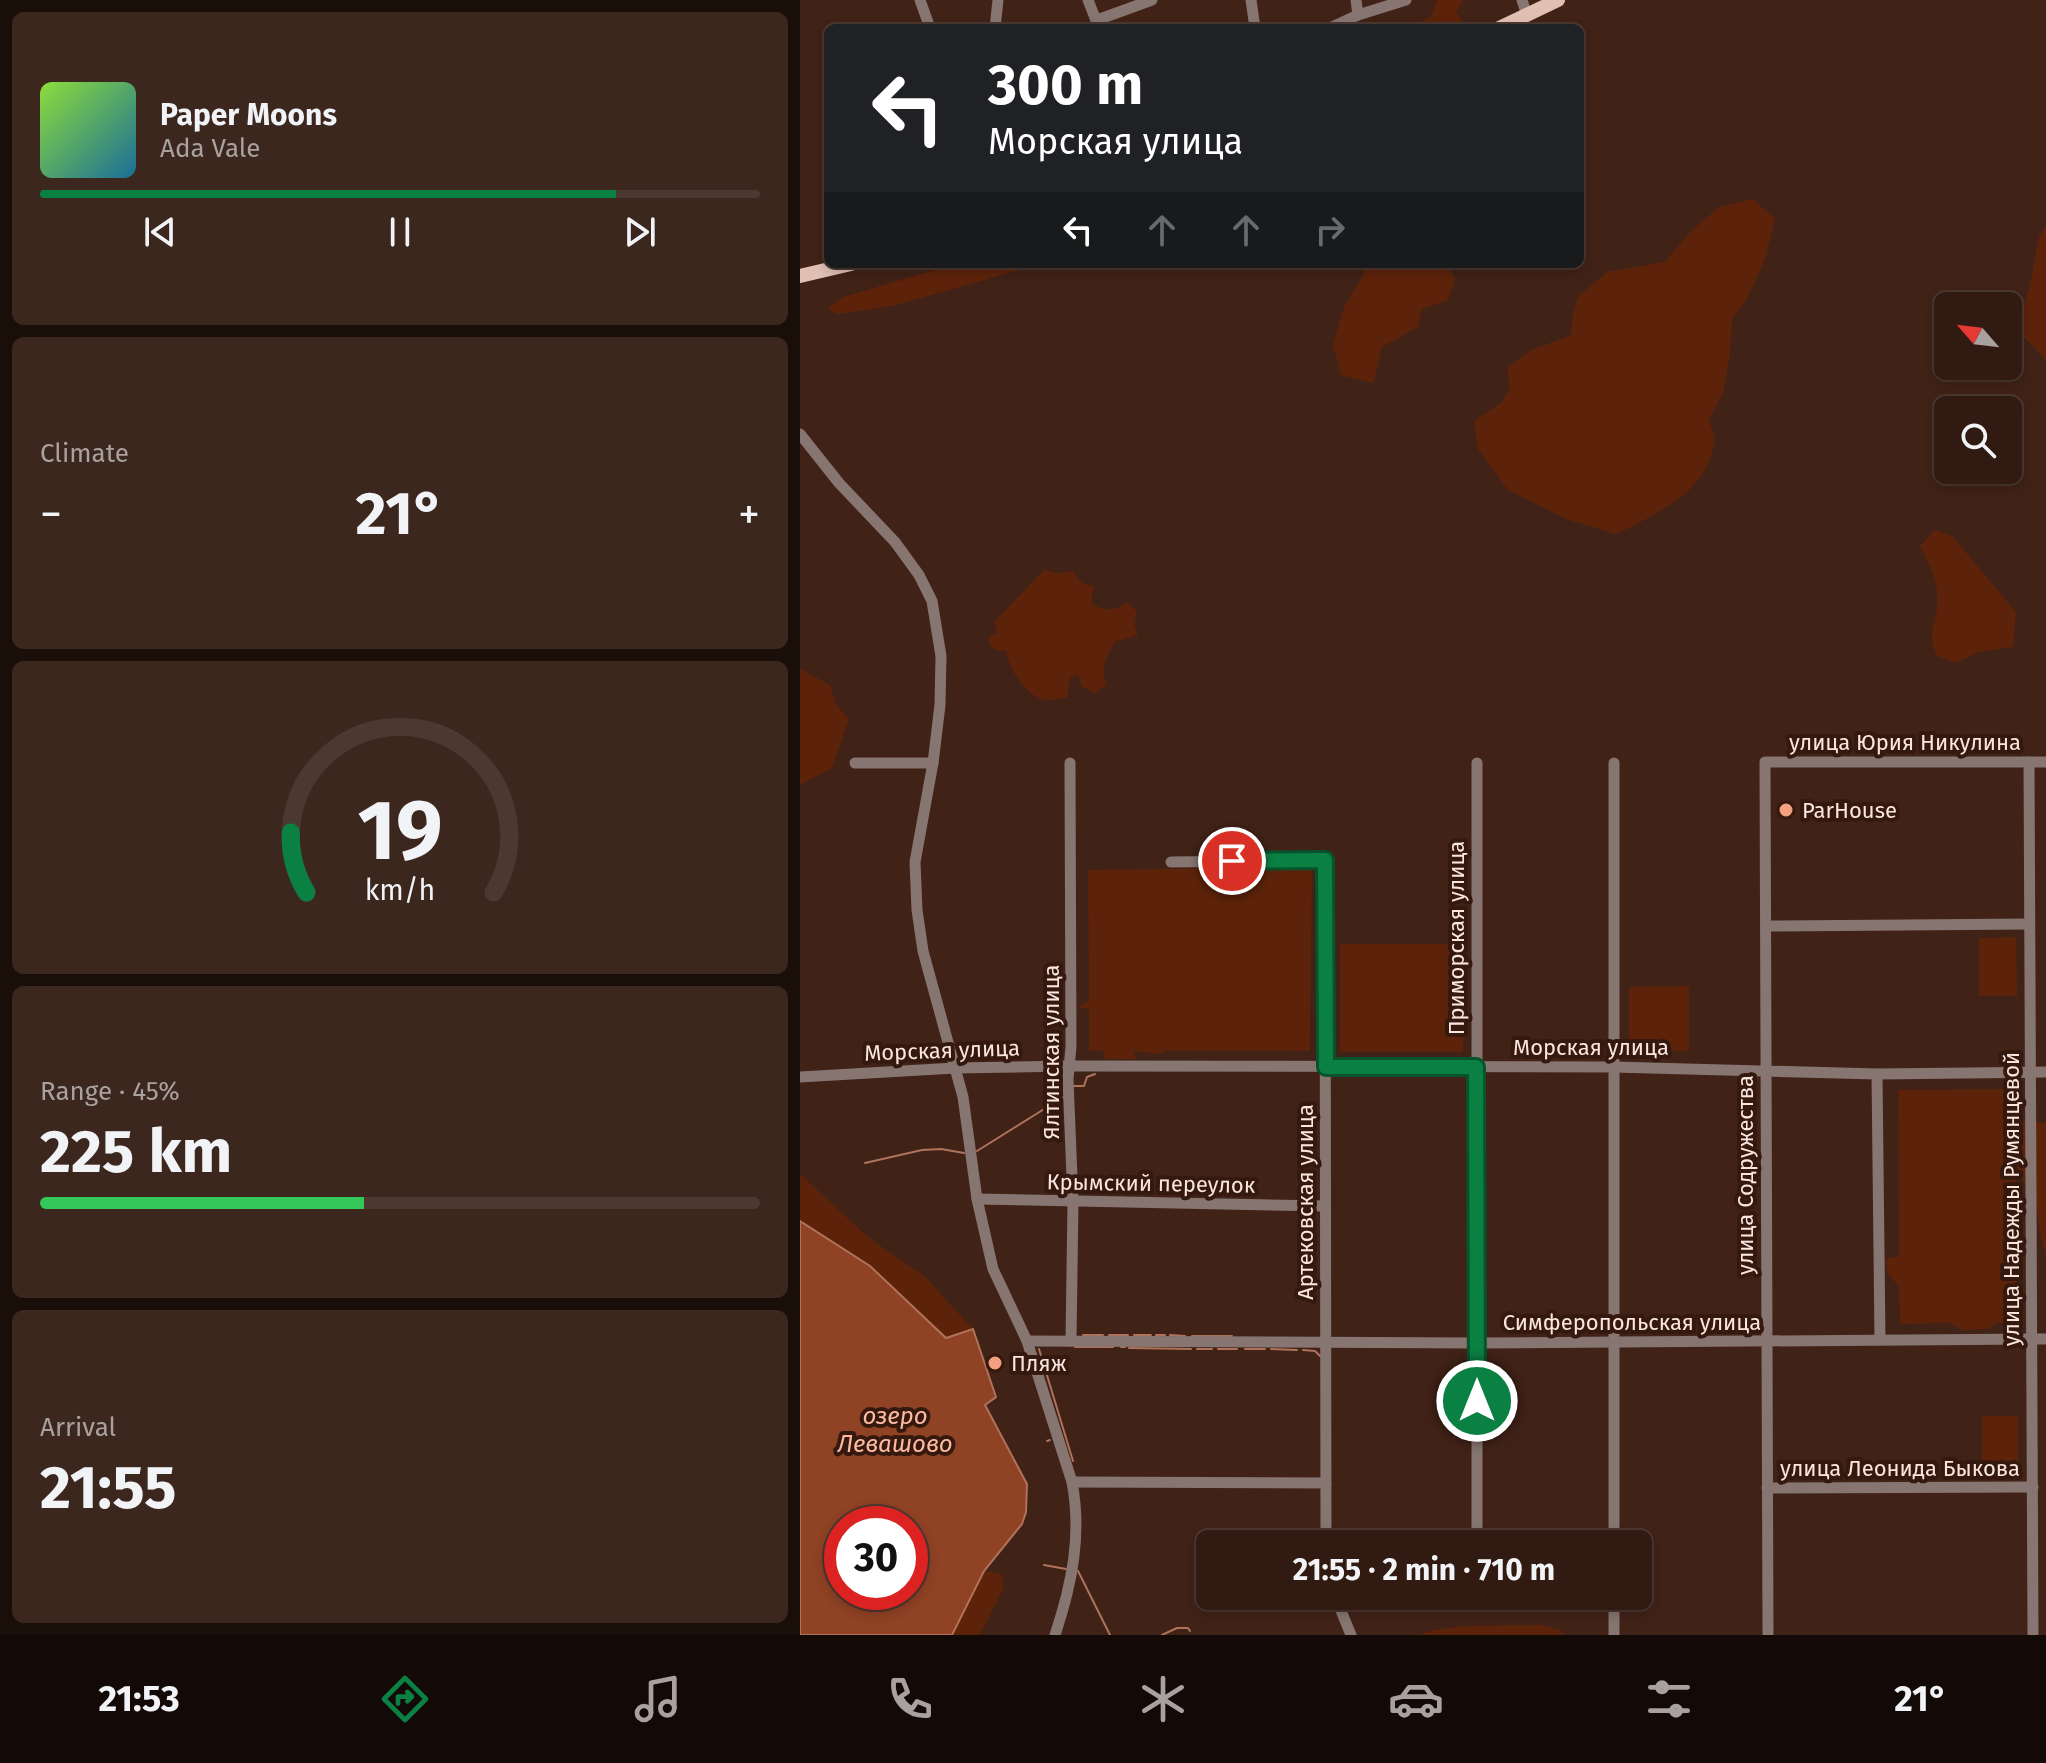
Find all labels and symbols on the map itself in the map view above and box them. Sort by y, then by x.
north arrow [1934,292,2022,380]
street label: улица Юрия Никулина [1789,729,2021,756]
place label: ParHouse [1802,797,1897,824]
marker: ParHouse [1777,801,1795,819]
pin [1198,827,1266,895]
street label: Приморская улица [1443,841,1470,1035]
street label: Ялтинская улица [1038,965,1065,1140]
street label: Морская улица [864,1034,1020,1067]
street label: Морская улица [1513,1034,1669,1061]
street label: улица Надежды Румянцевой [1998,1052,2025,1346]
street label: улица Содружества [1732,1075,1759,1275]
street label: Артековская улица [1292,1104,1319,1300]
street label: Крымский переулок [1046,1168,1256,1199]
street label: Симферопольская улица [1503,1309,1761,1336]
place label: Пляж [1011,1350,1067,1377]
marker: Пляж [986,1354,1004,1372]
position arrow [1435,1359,1519,1443]
water label: озеро Левашово [836,1402,953,1458]
street label: улица Леонида Быкова [1780,1455,2020,1482]
speed limit sign: 30 [824,1506,928,1610]

